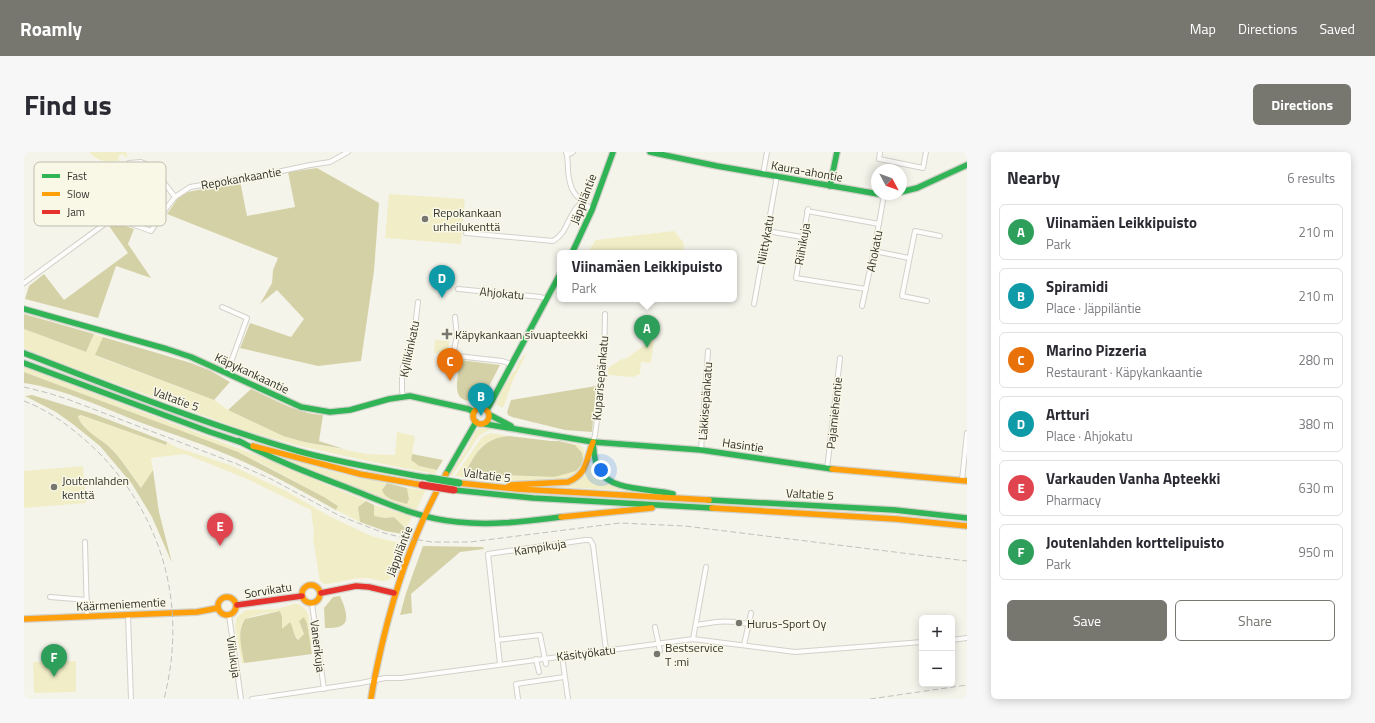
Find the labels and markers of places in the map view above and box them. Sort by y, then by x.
place label: Repokankaan urheilukenttä [433,203,501,236]
marker: Repokankaan urheilukenttä [420,214,430,224]
pin: D [429,265,455,298]
pin: A [634,315,660,348]
place label: Käpykankaan sivuapteekki [455,325,588,344]
marker: Käpykankaan sivuapteekki [442,329,452,339]
pin: C [437,348,463,381]
pin: B [468,383,494,416]
place label: Joutenlahden kenttä [62,471,129,504]
marker: Joutenlahden kenttä [49,482,59,492]
pin: E [207,513,233,546]
place label: Hurus-Sport Oy [747,614,826,633]
marker: Hurus-Sport Oy [734,618,744,628]
place label: Bestservice T :mi [665,638,724,671]
pin: F [41,644,67,677]
marker: Bestservice T :mi [652,649,662,659]

